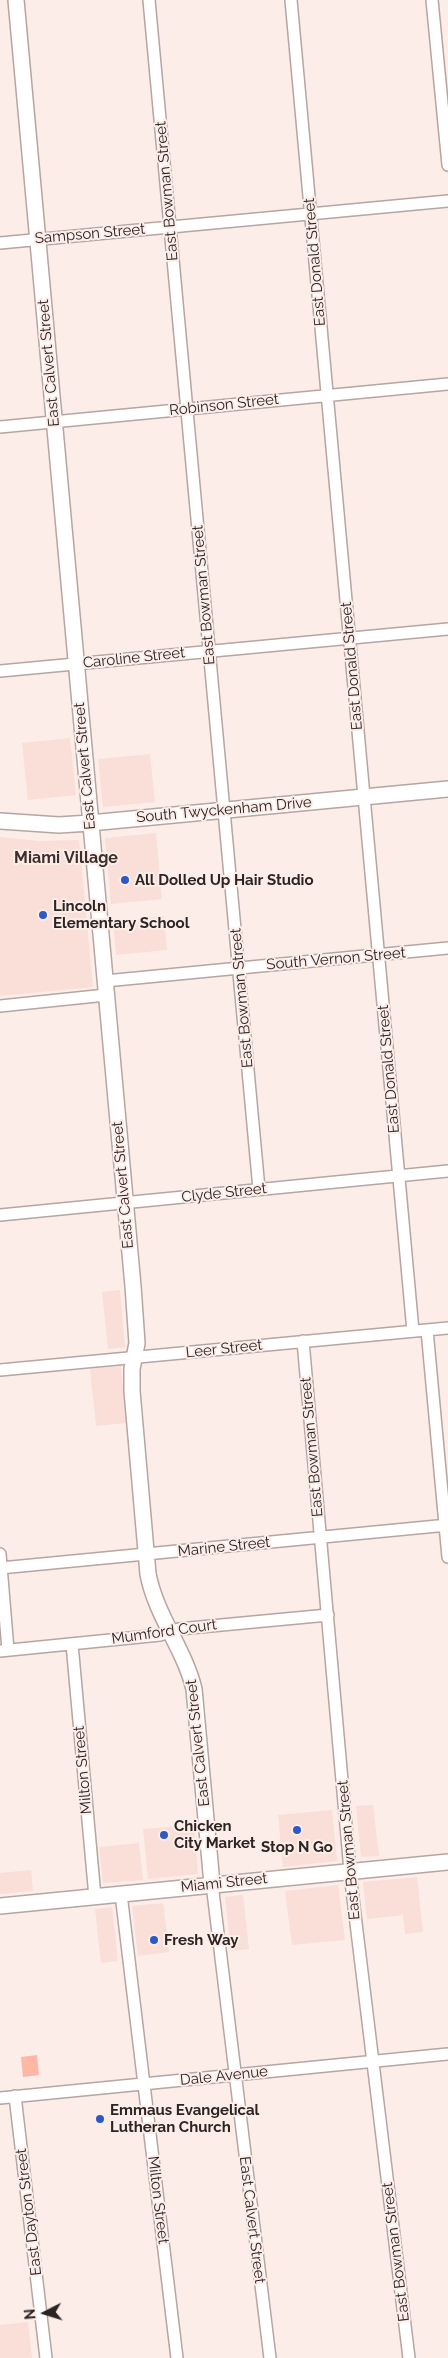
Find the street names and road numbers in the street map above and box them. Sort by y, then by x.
street label: East Bowman Street [152,120,182,262]
street label: East Donald Street [300,197,330,327]
street label: Sampson Street [34,220,146,248]
street label: East Calvert Street [34,299,64,427]
street label: Robinson Street [168,390,280,420]
street label: East Bowman Street [189,524,219,666]
street label: East Donald Street [337,601,367,731]
street label: Caroline Street [82,644,186,672]
street label: East Calvert Street [70,702,100,830]
street label: South Twyckenham Drive [135,793,313,827]
street label: East Bowman Street [227,927,257,1069]
street label: South Vernon Street [266,944,406,974]
street label: East Donald Street [374,1004,404,1134]
street label: East Calvert Street [108,1121,138,1249]
street label: Clyde Street [181,1180,267,1206]
street label: Leer Street [185,1336,263,1362]
street label: East Bowman Street [297,1376,327,1518]
street label: Marine Street [177,1533,271,1561]
street label: Mumford Court [110,1616,218,1648]
street label: East Calvert Street [182,1678,214,1808]
street label: Milton Street [70,1725,96,1815]
street label: East Bowman Street [334,1779,364,1921]
street label: Miami Street [180,1869,268,1897]
street label: Dale Avenue [179,2062,269,2090]
street label: East Dayton Street [12,2147,46,2277]
street label: Milton Street [144,2155,172,2245]
street label: East Calvert Street [235,2155,269,2285]
street label: East Bowman Street [379,2181,413,2323]

